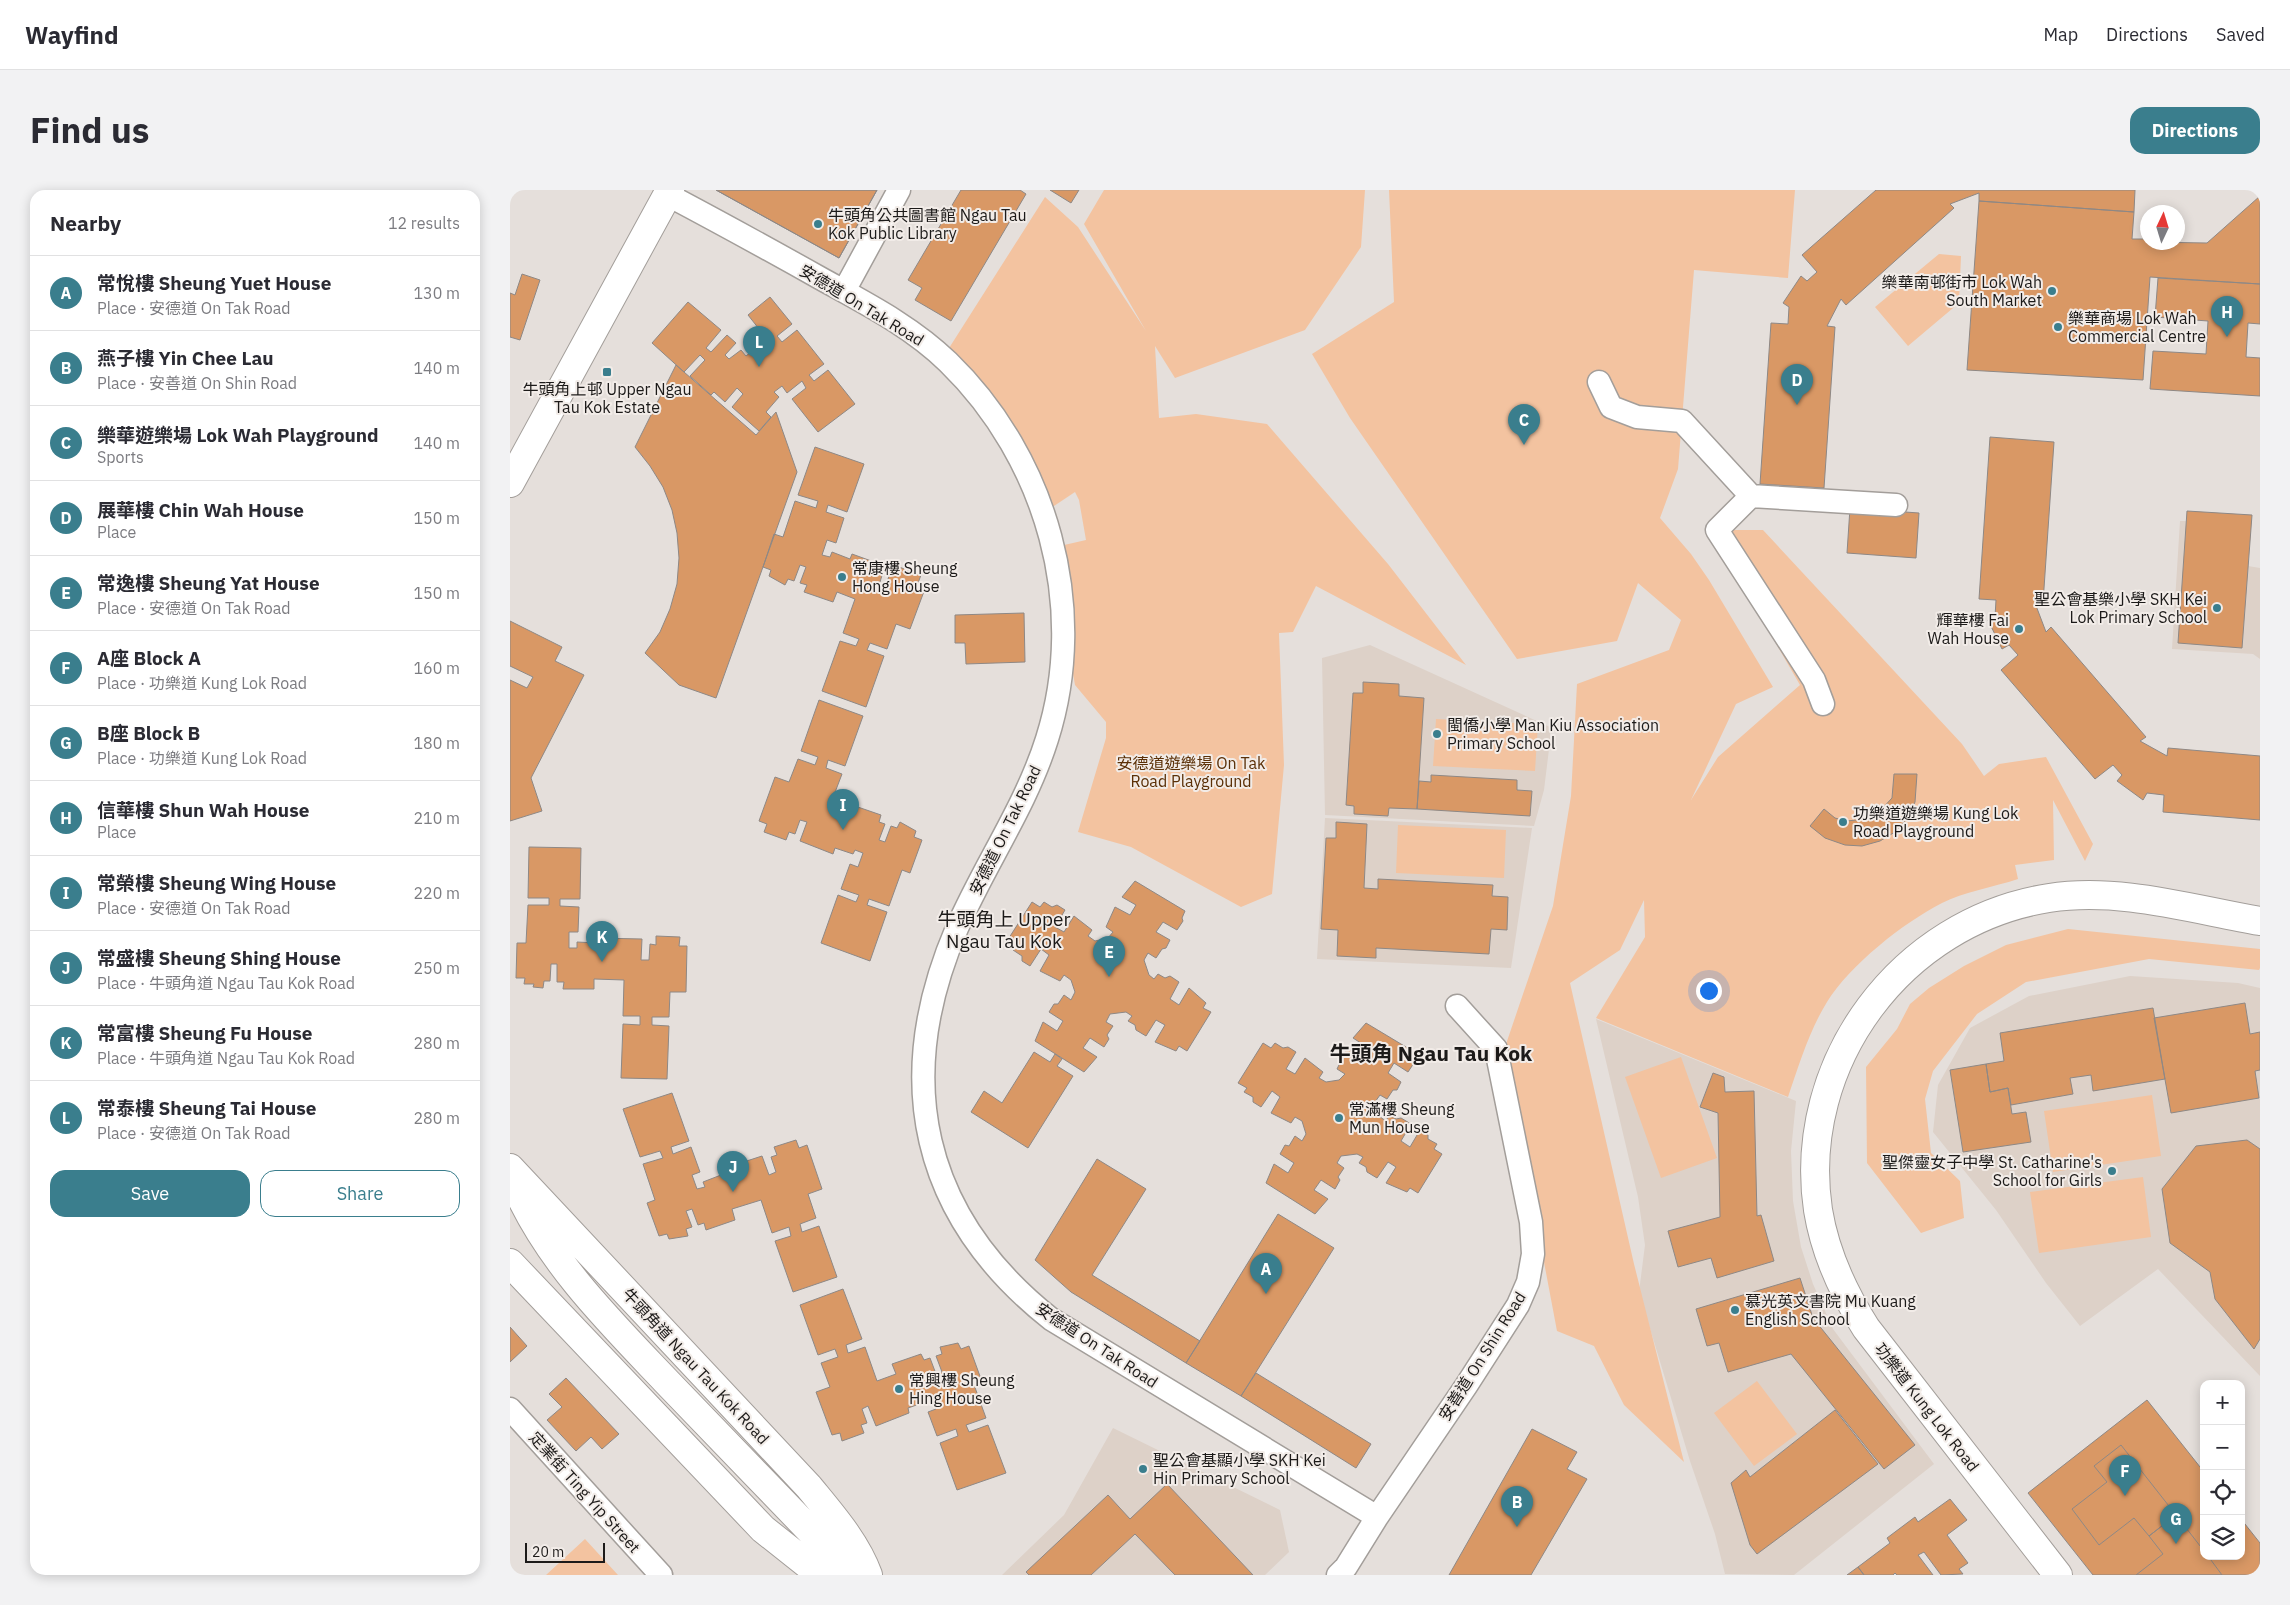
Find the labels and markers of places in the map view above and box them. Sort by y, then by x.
place label: 牛頭角公共圖書館 Ngau Tau Kok Public Library [828,205,1027,243]
marker: 牛頭角公共圖書館 Ngau Tau Kok Public Library [812,218,824,230]
place label: 樂華南邨街市 Lok Wah South Market [1881,272,2042,310]
marker: 樂華南邨街市 Lok Wah South Market [2046,285,2058,297]
pin: H [2211,296,2243,337]
place label: 樂華商場 Lok Wah Commercial Centre [2068,308,2206,346]
marker: 樂華商場 Lok Wah Commercial Centre [2052,321,2064,333]
pin: L [743,326,775,367]
pin: D [1781,364,1813,405]
marker: 牛頭角上邨 Upper Ngau Tau Kok Estate [601,366,613,378]
place label: 牛頭角上邨 Upper Ngau Tau Kok Estate [523,379,691,417]
pin: C [1508,404,1540,445]
place label: 常康樓 Sheung Hong House [852,558,958,596]
marker: 常康樓 Sheung Hong House [836,571,848,583]
place label: 聖公會基樂小學 SKH Kei Lok Primary School [2034,589,2207,627]
marker: 聖公會基樂小學 SKH Kei Lok Primary School [2211,602,2223,614]
place label: 輝華樓 Fai Wah House [1928,610,2009,648]
marker: 輝華樓 Fai Wah House [2013,623,2025,635]
place label: 閩僑小學 Man Kiu Association Primary School [1447,715,1659,753]
marker: 閩僑小學 Man Kiu Association Primary School [1431,728,1443,740]
pin: I [827,789,859,830]
place label: 功樂道遊樂場 Kung Lok Road Playground [1853,803,2019,841]
marker: 功樂道遊樂場 Kung Lok Road Playground [1837,816,1849,828]
pin: K [586,921,618,962]
pin: E [1093,936,1125,977]
place label: 常滿樓 Sheung Mun House [1349,1099,1455,1137]
marker: 常滿樓 Sheung Mun House [1333,1112,1345,1124]
pin: J [717,1151,749,1192]
place label: 聖傑靈女子中學 St. Catharine's School for Girls [1882,1152,2102,1190]
marker: 聖傑靈女子中學 St. Catharine's School for Girls [2106,1165,2118,1177]
pin: A [1250,1253,1282,1294]
place label: 慕光英文書院 Mu Kuang English School [1745,1291,1916,1329]
marker: 慕光英文書院 Mu Kuang English School [1729,1304,1741,1316]
place label: 常興樓 Sheung Hing House [909,1370,1015,1408]
marker: 常興樓 Sheung Hing House [893,1383,905,1395]
place label: 聖公會基顯小學 SKH Kei Hin Primary School [1153,1450,1326,1488]
pin: F [2109,1455,2141,1496]
marker: 聖公會基顯小學 SKH Kei Hin Primary School [1137,1463,1149,1475]
pin: B [1501,1486,1533,1527]
pin: G [2160,1503,2192,1544]

